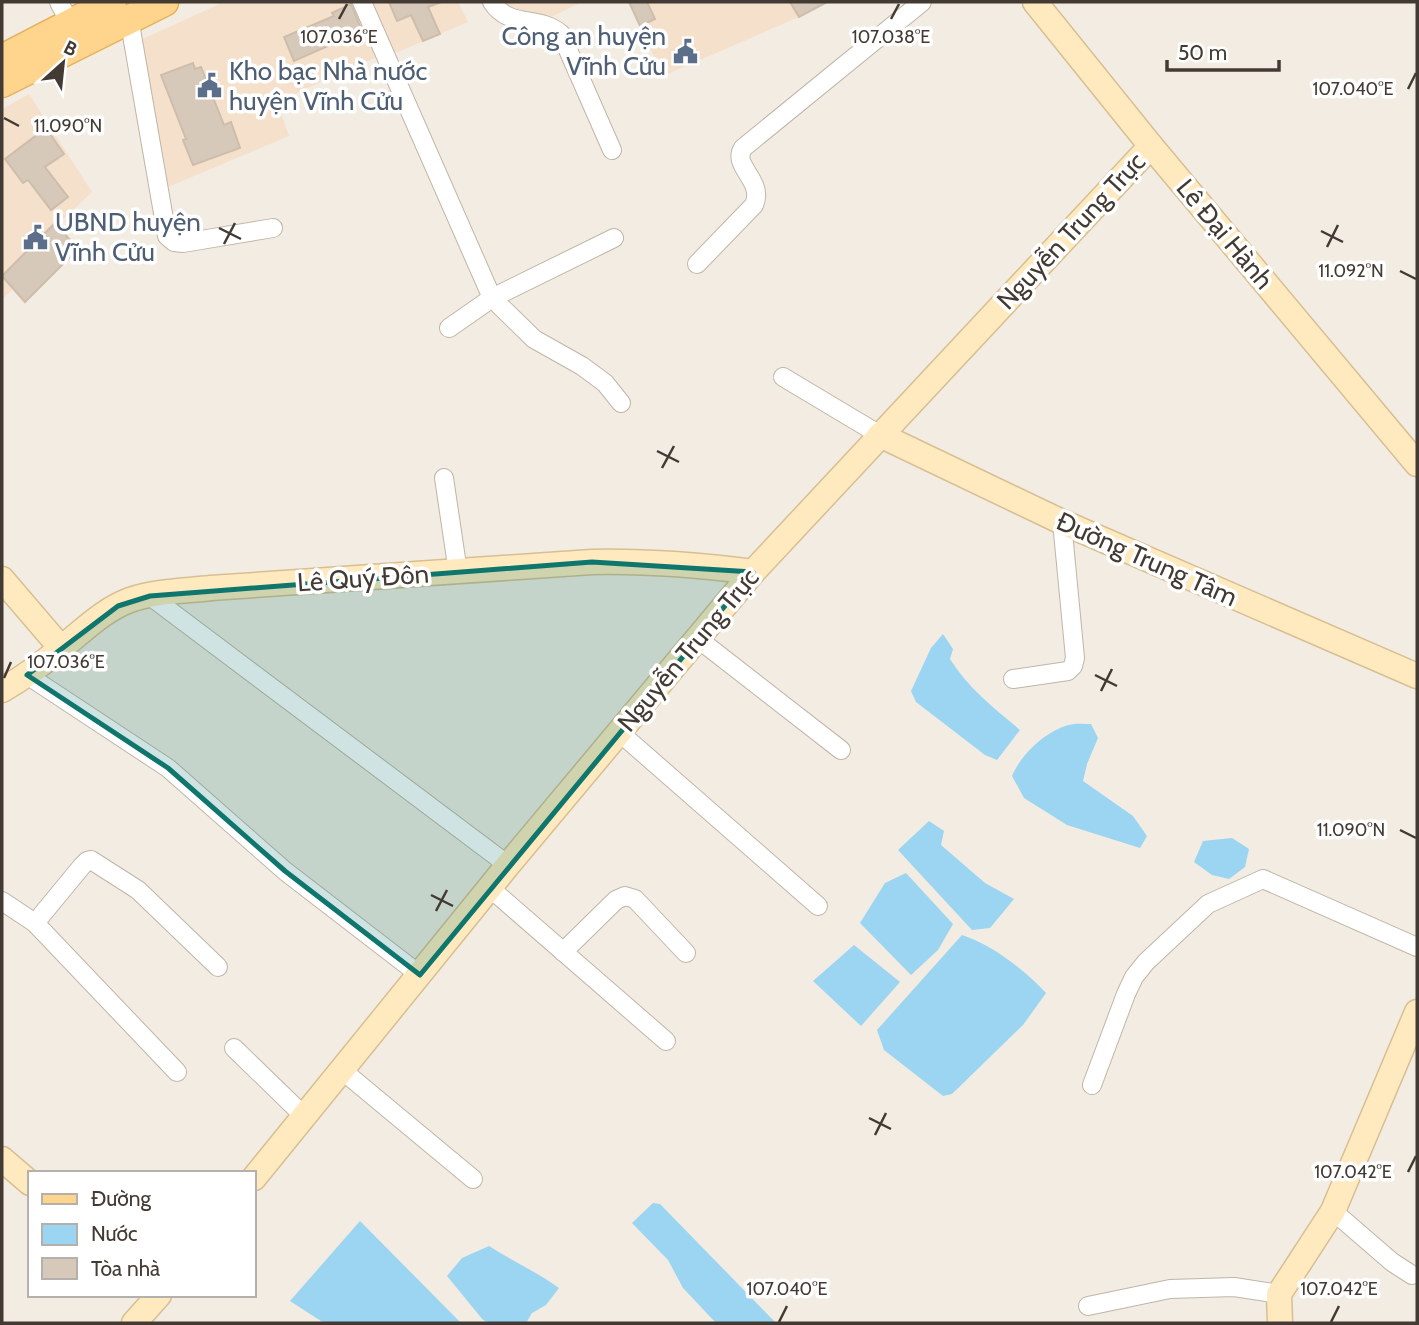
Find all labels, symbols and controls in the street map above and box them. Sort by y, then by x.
place label: Công an huyện Vĩnh Cửu [501,20,666,82]
text: 107.036°E [300,26,378,48]
text: 107.038°E [852,26,930,48]
north arrow [28,28,98,98]
scale bar [1167,28,1279,72]
text: B [60,35,81,61]
public building icon: Công an huyện Vĩnh Cửu [672,37,700,65]
text: 50 m [1178,40,1227,65]
place label: Kho bạc Nhà nước huyện Vĩnh Cửu [229,55,427,117]
public building icon: Kho bạc Nhà nước huyện Vĩnh Cửu [195,72,223,100]
text: 107.040°E [1313,78,1393,100]
text: 11.090°N [34,115,102,137]
street label: Nguyễn Trung Trực [990,146,1152,316]
street label: Lê Đại Hành [1170,172,1280,296]
place label: UBND huyện Vĩnh Cửu [55,206,201,268]
public building icon: UBND huyện Vĩnh Cửu [21,223,49,251]
text: 11.092°N [1318,260,1384,282]
street label: Đường Trung Tâm [1052,505,1242,613]
street label: Lê Quý Đôn [296,557,430,599]
street label: Nguyễn Trung Trực [610,562,766,738]
text: 107.036°E [27,651,105,673]
text: 11.090°N [1317,819,1385,841]
text: 107.042°E [1314,1161,1392,1183]
legend [28,1171,256,1297]
text: Đường [91,1186,152,1211]
text: Nước [91,1221,138,1246]
text: Tòa nhà [91,1256,160,1281]
text: 107.040°E [747,1278,827,1300]
text: 107.042°E [1300,1278,1378,1300]

